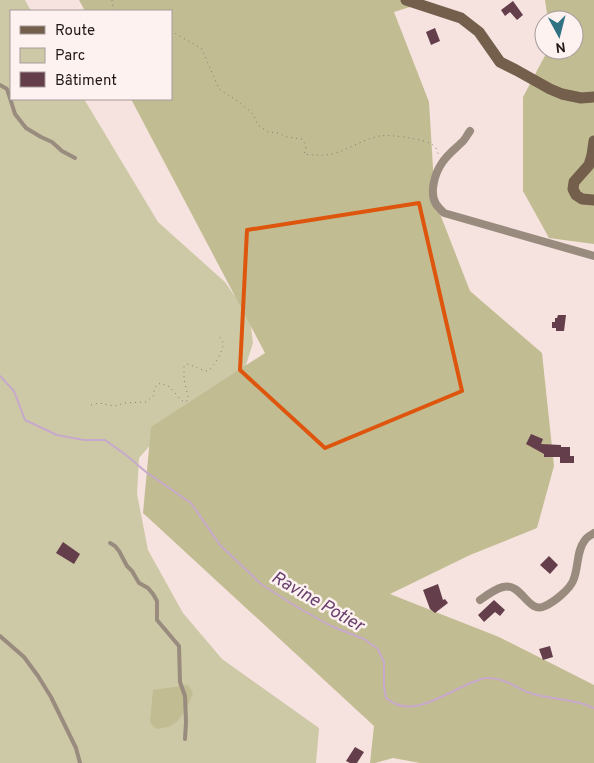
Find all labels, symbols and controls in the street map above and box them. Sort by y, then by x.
legend [10,10,172,100]
north arrow [534,10,584,60]
text: Route [55,22,95,41]
text: N [554,37,566,55]
text: Parc [55,47,85,66]
text: Bâtiment [55,72,117,91]
water label: Ravine Potier [267,567,370,639]

